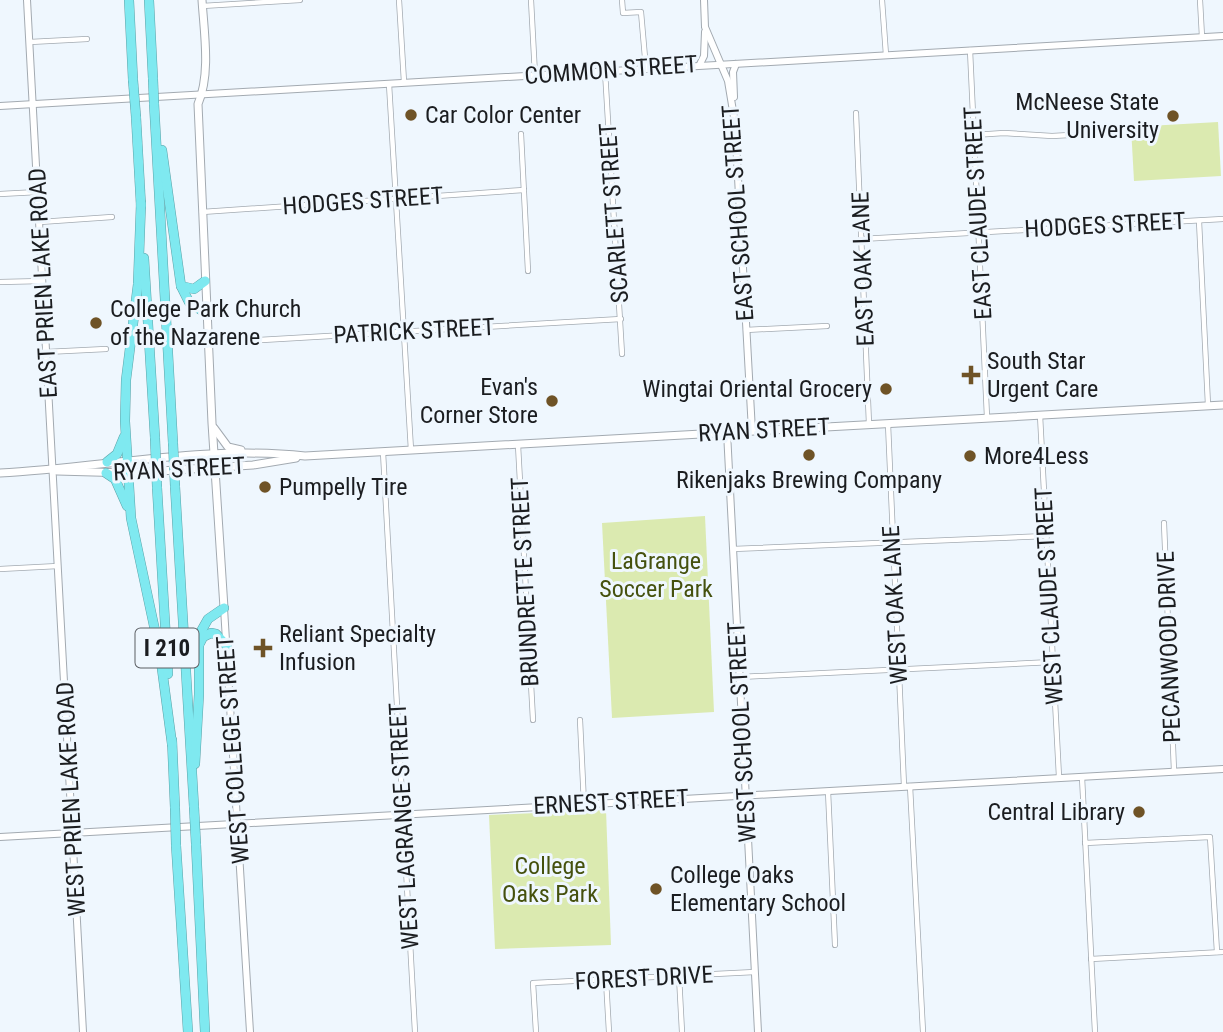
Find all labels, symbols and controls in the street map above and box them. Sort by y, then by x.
street label: COMMON STREET [524,50,698,90]
place label: McNeese State University [1015,88,1159,144]
place label: Car Color Center [425,101,581,129]
street label: EAST SCHOOL STREET [716,104,760,322]
street label: EAST CLAUDE STREET [958,106,998,320]
marker: Car Color Center [403,107,419,123]
marker: McNeese State University [1165,108,1181,124]
street label: SCARLETT STREET [594,122,634,304]
street label: EAST PRIEN LAKE ROAD [23,167,63,399]
street label: HODGES STREET [282,181,444,221]
street label: EAST OAK LANE [846,191,880,347]
street label: HODGES STREET [1024,207,1186,243]
place label: College Park Church of the Nazarene [110,295,301,351]
street label: PATRICK STREET [333,313,495,349]
marker: College Park Church of the Nazarene [88,315,104,331]
place label: South Star Urgent Care [987,347,1098,403]
marker: South Star Urgent Care [961,365,981,385]
place label: Evan's Corner Store [420,373,538,429]
place label: Wingtai Oriental Grocery [642,375,872,403]
marker: Wingtai Oriental Grocery [878,381,894,397]
marker: Evan's Corner Store [544,393,560,409]
street label: RYAN STREET [697,413,831,447]
place label: More4Less [984,442,1089,470]
marker: Rikenjaks Brewing Company [801,447,817,463]
marker: More4Less [962,448,978,464]
street label: RYAN STREET [112,452,246,486]
place label: Rikenjaks Brewing Company [676,466,942,494]
place label: Pumpelly Tire [279,473,407,501]
street label: BRUNDRETTE STREET [506,477,544,687]
marker: Pumpelly Tire [257,479,273,495]
street label: WEST CLAUDE STREET [1029,486,1069,706]
street label: WEST OAK LANE [877,525,913,685]
park label: LaGrange Soccer Park [599,547,713,603]
street label: PECANWOOD DRIVE [1152,551,1186,743]
place label: Reliant Specialty Infusion [279,620,436,676]
street label: WEST SCHOOL STREET [722,621,762,843]
road number: I 210 [136,628,198,668]
street label: WEST COLLEGE STREET [211,635,255,865]
marker: Reliant Specialty Infusion [253,638,273,658]
street label: WEST PRIEN LAKE ROAD [51,681,91,917]
street label: WEST LAGRANGE STREET [384,702,424,950]
street label: ERNEST STREET [533,784,689,820]
place label: Central Library [987,798,1125,826]
marker: Central Library [1131,804,1147,820]
park label: College Oaks Park [502,852,598,908]
place label: College Oaks Elementary School [670,861,846,917]
marker: College Oaks Elementary School [648,881,664,897]
street label: FOREST DRIVE [574,960,714,996]

